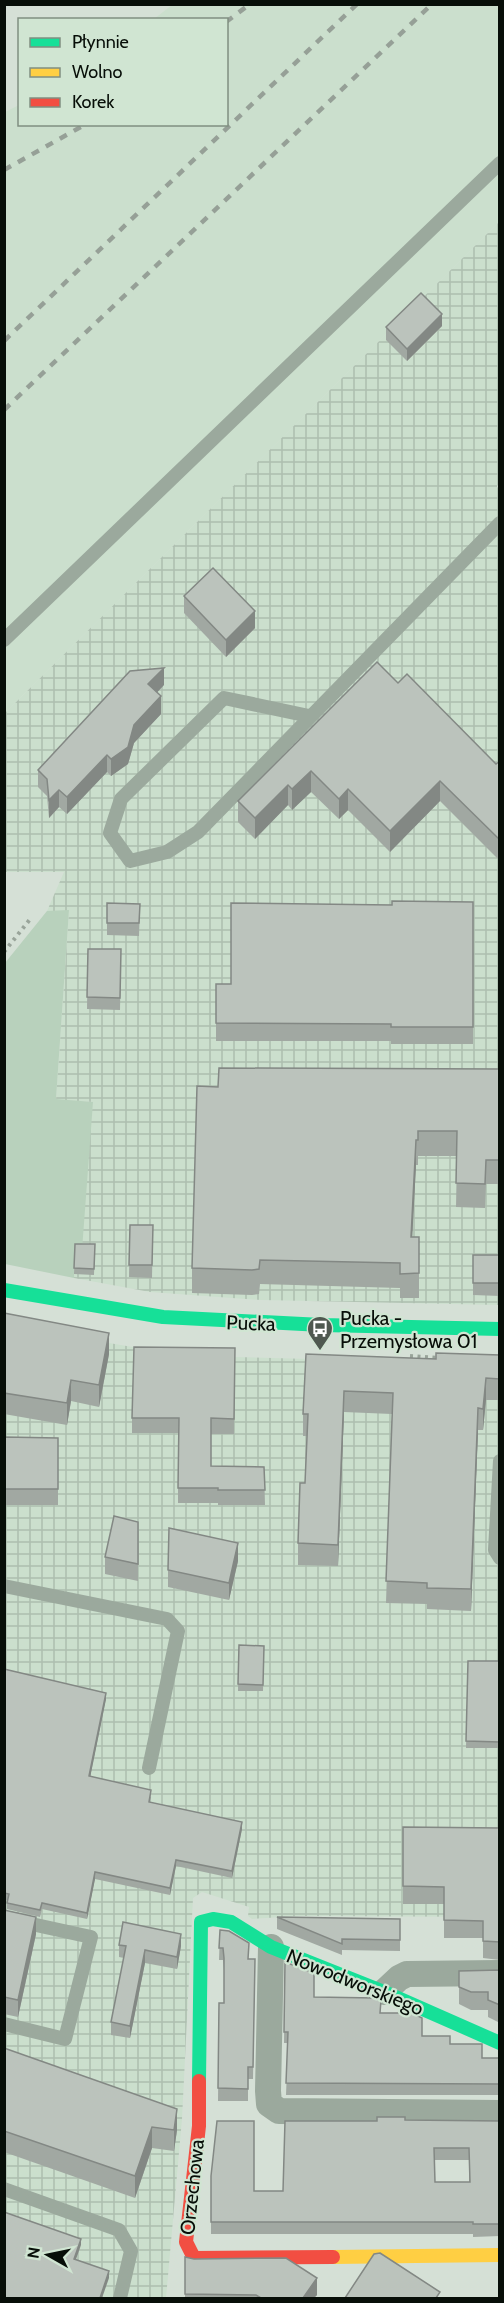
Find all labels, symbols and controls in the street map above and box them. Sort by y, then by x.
legend [18,18,228,126]
text: Płynnie [72,31,129,53]
text: Wolno [72,61,123,83]
text: Korek [72,91,115,113]
place label: Pucka - Przemysłowa 01 [340,1306,477,1353]
street label: Pucka [226,1310,276,1336]
bus stop icon: Pucka - Przemysłowa 01 [305,1314,335,1352]
street label: Nowodworskiego [283,1944,427,2020]
street label: Orzechowa [175,2138,209,2236]
north arrow [18,2225,78,2285]
text: N [23,2246,44,2260]

